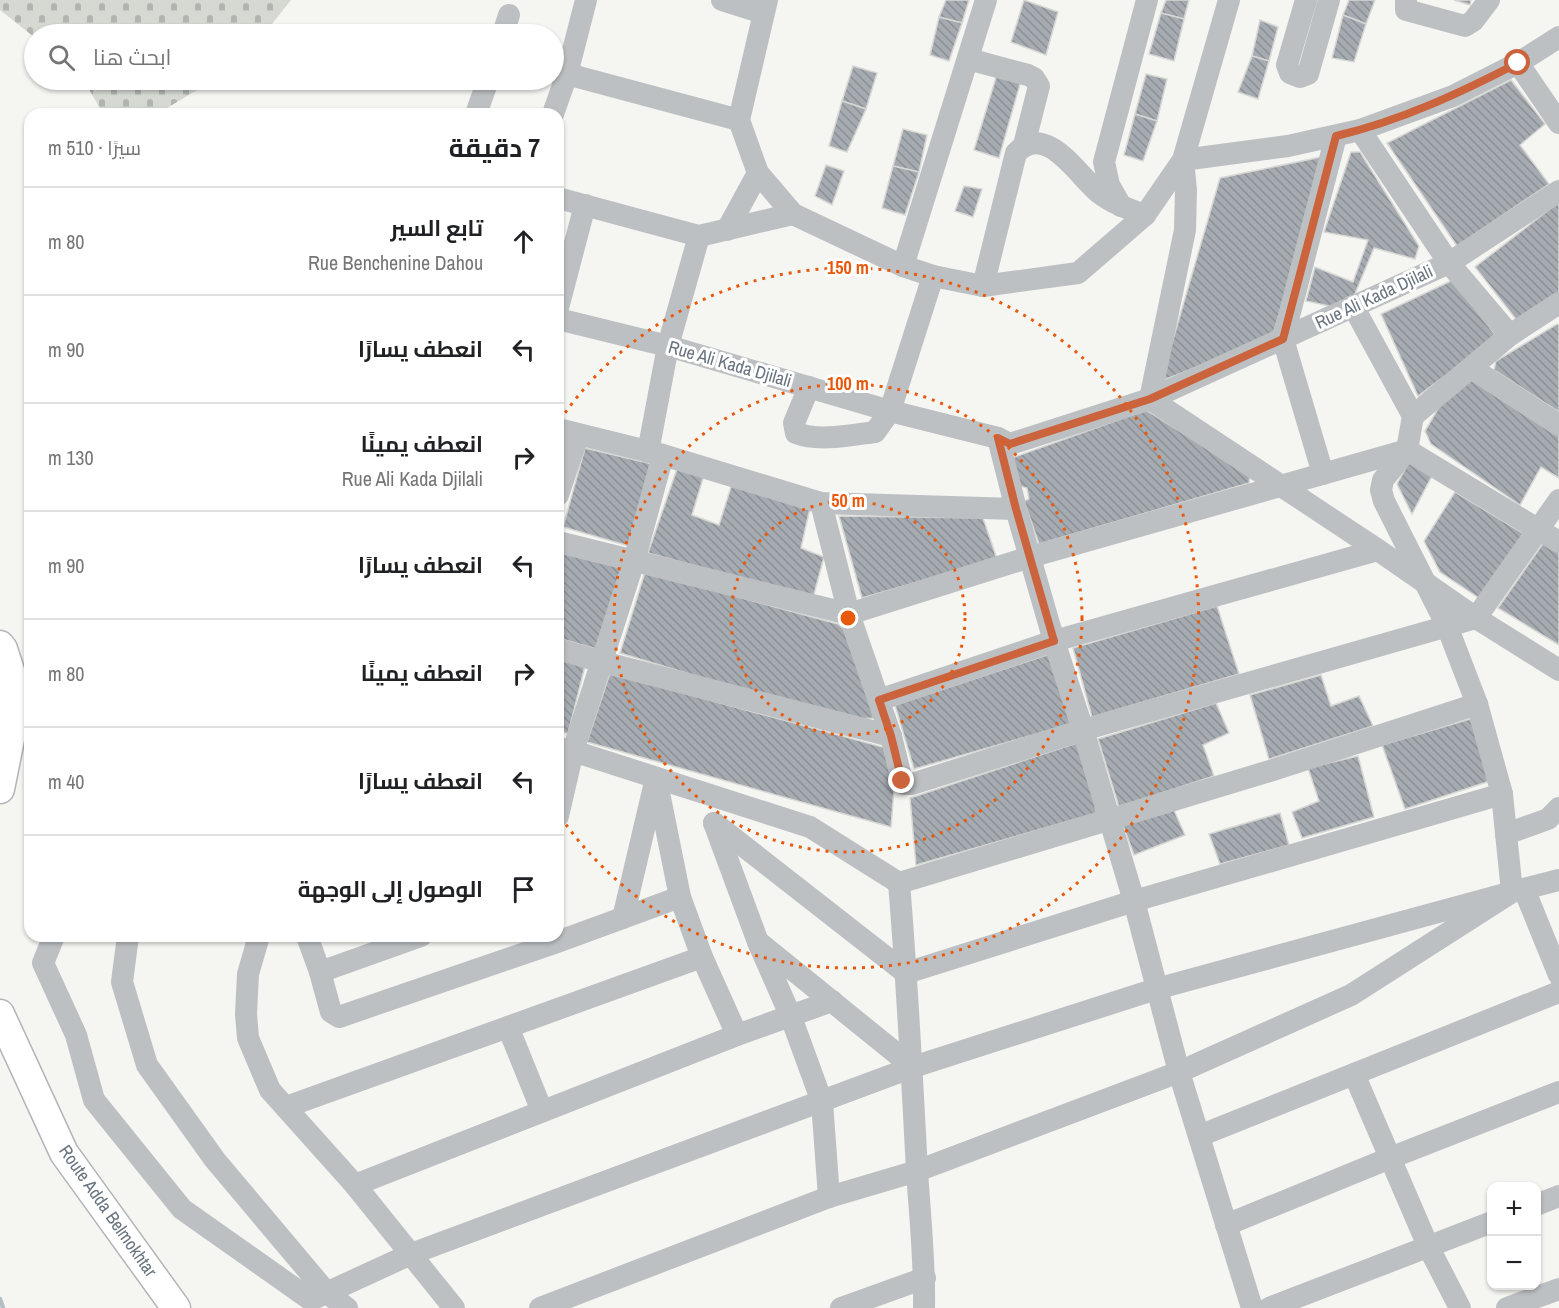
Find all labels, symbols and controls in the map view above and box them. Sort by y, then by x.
search box [24,24,564,90]
icon: search [45,41,78,74]
text: ابحث هنا [93,42,172,72]
route start [1504,49,1530,75]
text: 7 دقيقة [449,130,540,165]
text: سيرًا · 510 m [48,134,141,161]
text: تابع السير [391,213,483,243]
icon: ahead [507,225,540,258]
text: 80 m [48,228,84,255]
text: Rue Benchenine Dahou [308,249,483,276]
text: 150 m [827,255,869,280]
street label: Rue Ali Kada Djilali [1311,258,1437,335]
icon: left [507,333,540,366]
text: انعطف يسارًا [358,334,483,364]
street label: Rue Ali Kada Djilali [666,334,795,393]
text: 90 m [48,336,84,363]
text: 100 m [827,371,869,396]
text: انعطف يمينًا [361,429,483,459]
icon: right [507,441,540,474]
text: 130 m [48,444,94,471]
text: Rue Ali Kada Djilali [342,465,483,492]
text: 50 m [831,488,865,513]
icon: left [507,549,540,582]
text: انعطف يسارًا [358,550,483,580]
text: 90 m [48,552,84,579]
centre of rings [838,608,858,628]
icon: right [507,657,540,690]
text: انعطف يمينًا [361,658,483,688]
text: 80 m [48,660,84,687]
icon: left [507,765,540,798]
text: انعطف يسارًا [358,766,483,796]
route end [888,767,914,793]
text: 40 m [48,768,84,795]
icon: arrive [507,873,540,906]
text: الوصول إلى الوجهة [298,874,483,904]
street label: Route Adda Belmokhtar [53,1140,163,1282]
map controls [1487,1182,1541,1290]
button: + [1487,1182,1541,1236]
button: − [1487,1236,1541,1290]

